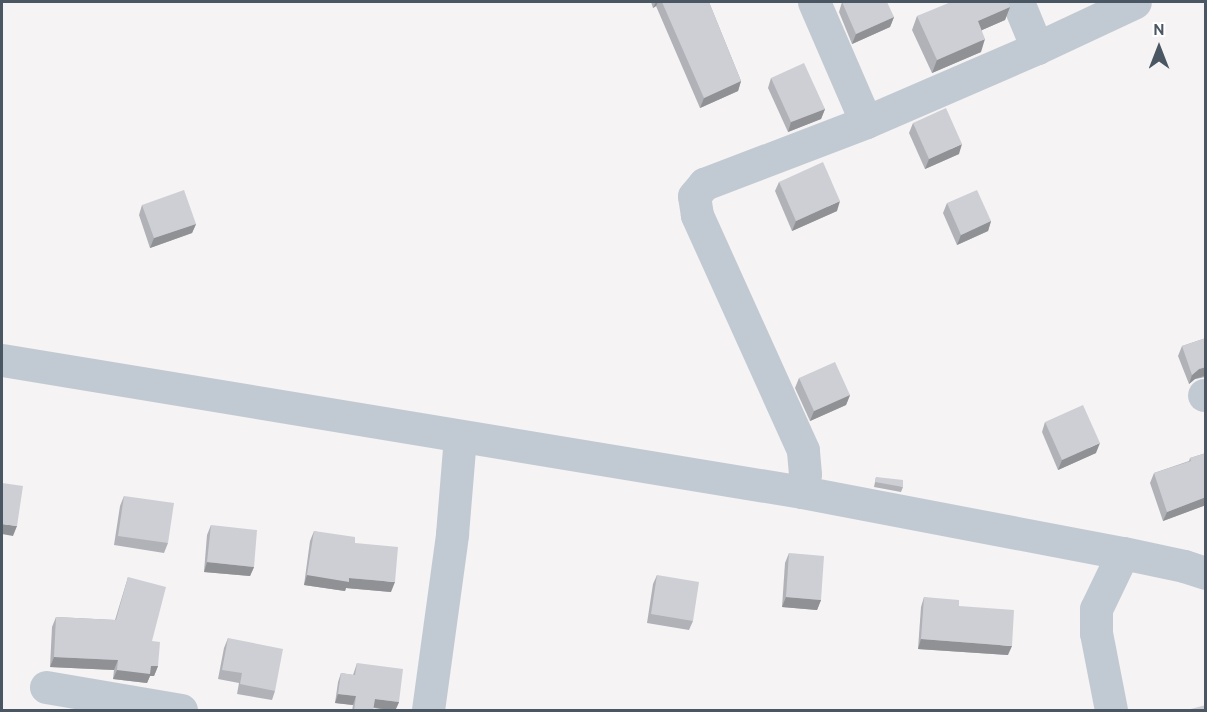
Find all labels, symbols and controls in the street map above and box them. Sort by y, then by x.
north arrow [1129,18,1189,78]
text: N [1153,20,1165,39]

